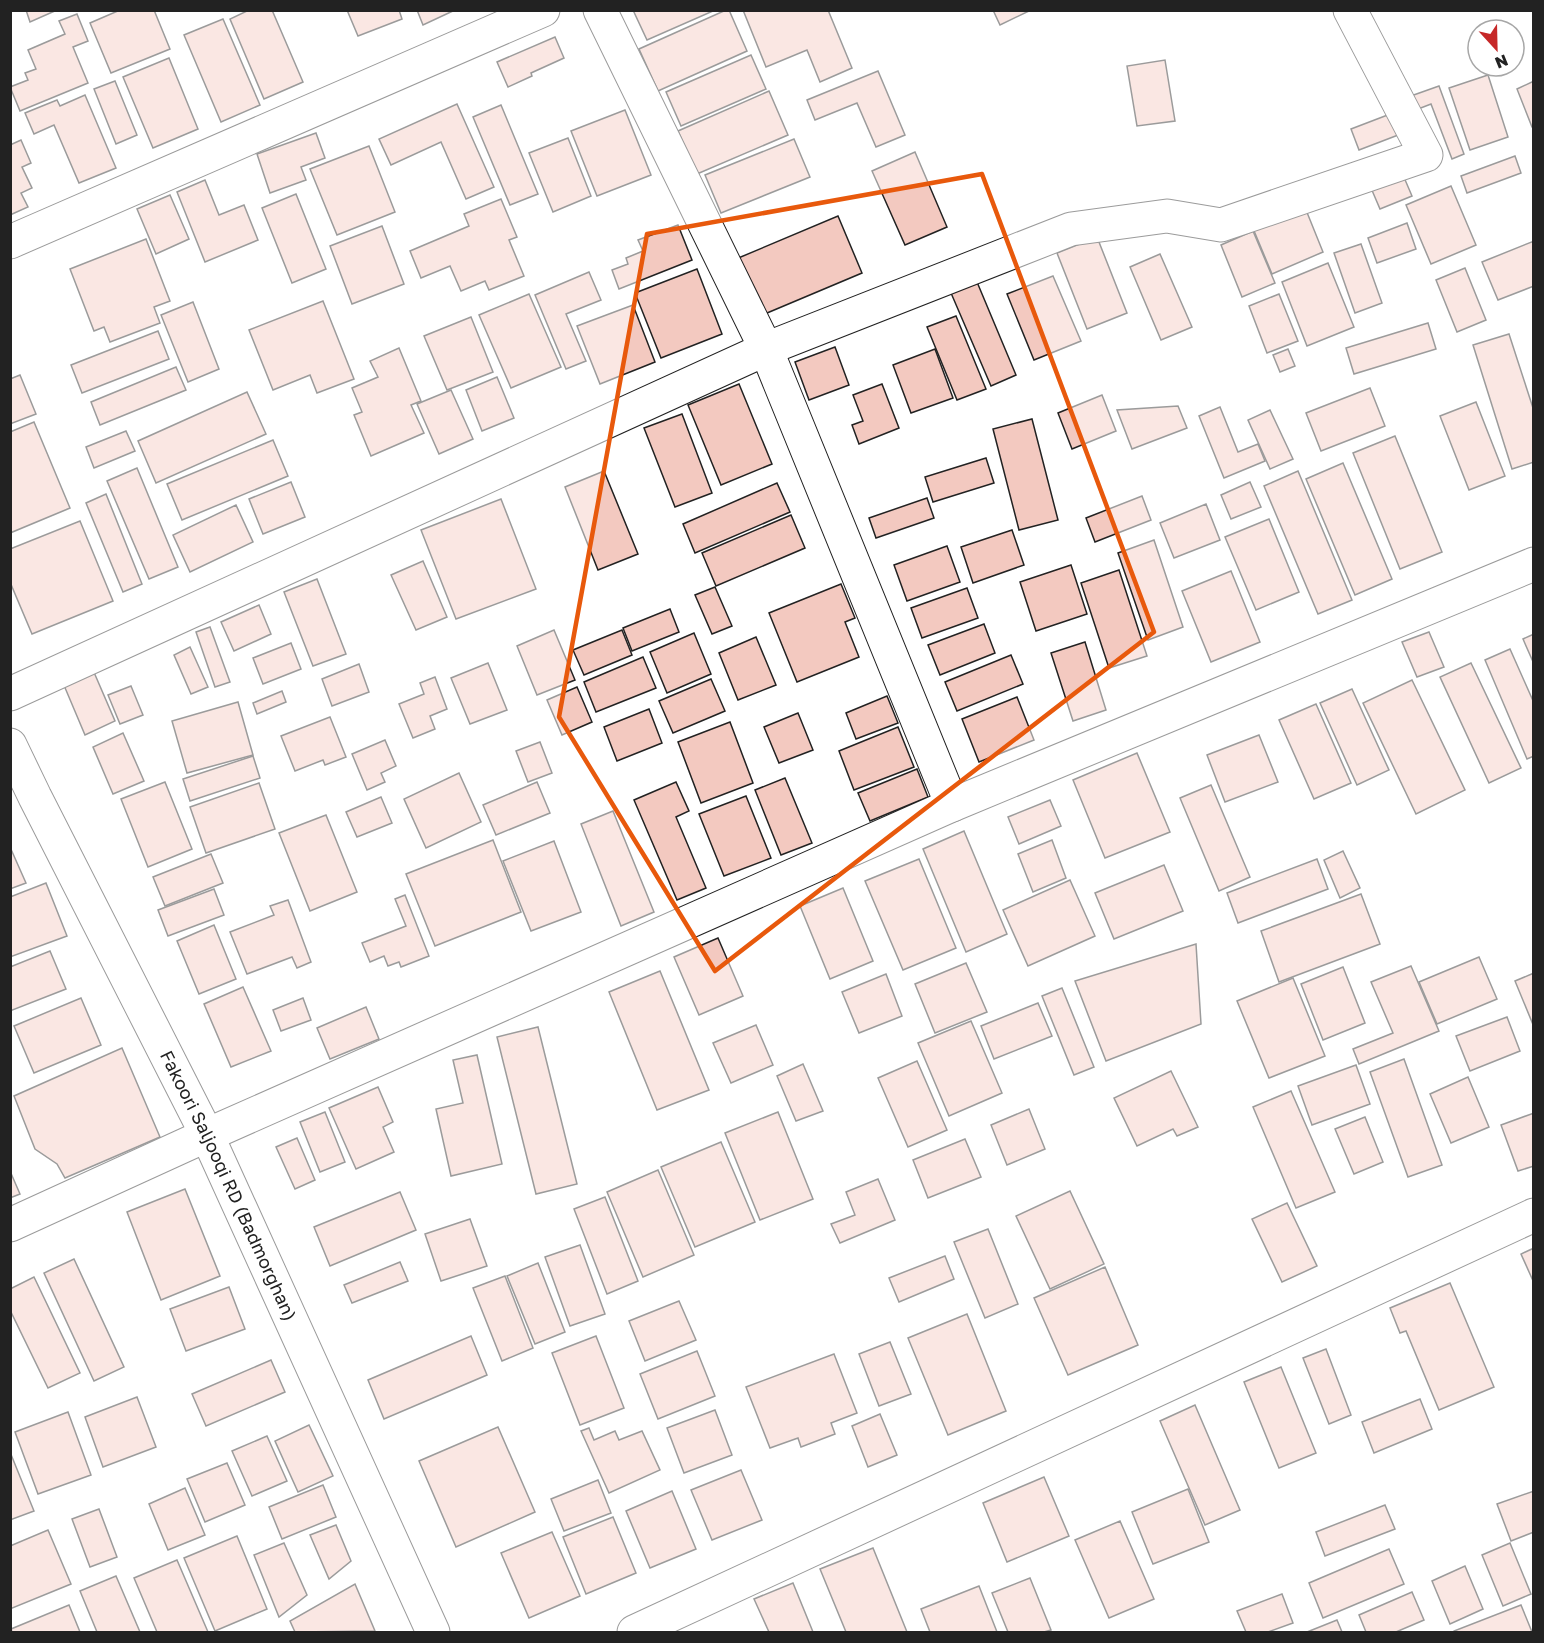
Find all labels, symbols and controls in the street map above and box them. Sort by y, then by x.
north arrow [1466,18,1526,78]
text: N [1492,50,1511,73]
street label: Fakoori Saljooqi RD (Badmorghan) [156,1047,302,1324]

